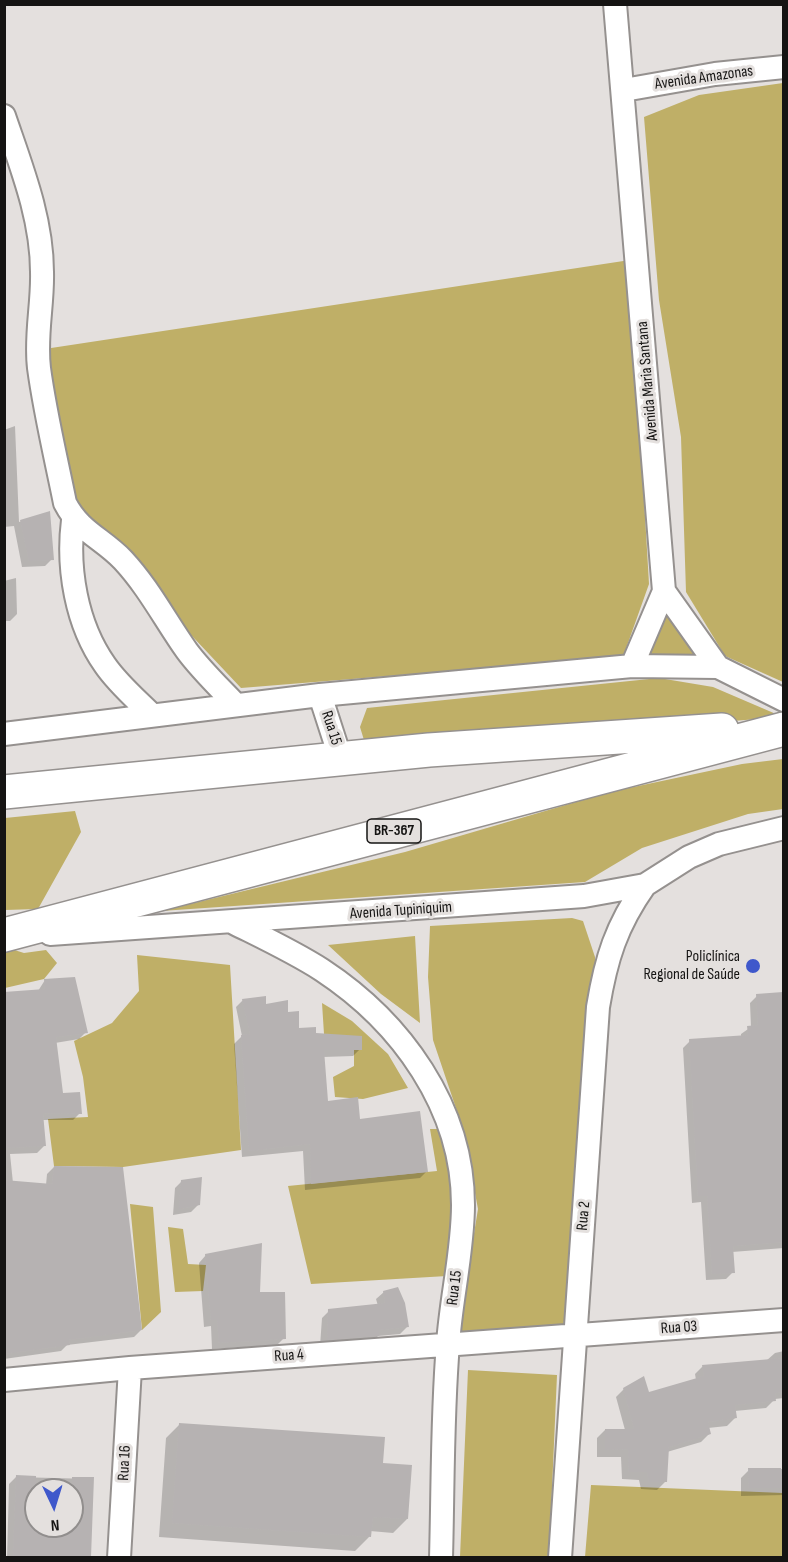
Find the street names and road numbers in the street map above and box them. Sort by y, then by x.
street label: Avenida Amazonas [654,62,754,94]
street label: Avenida Maria Santana [633,320,663,442]
street label: Rua 15 [316,708,346,748]
road number: BR-367 [367,819,421,843]
street label: Avenida Tupiniquim [349,898,453,924]
street label: Rua 2 [573,1201,595,1231]
street label: Rua 15 [443,1270,467,1306]
street label: Rua 03 [660,1317,698,1339]
street label: Rua 4 [274,1345,304,1367]
street label: Rua 16 [114,1445,136,1481]

